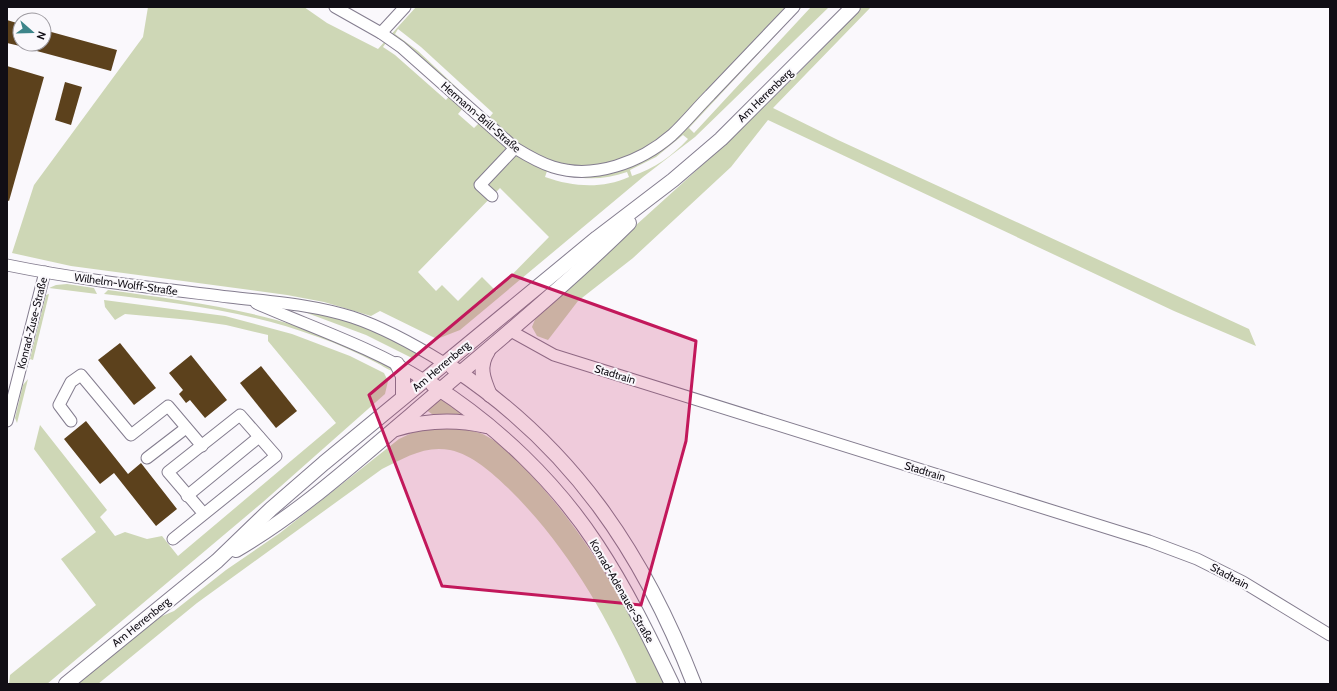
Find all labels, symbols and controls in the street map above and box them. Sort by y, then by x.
north arrow [12,12,52,52]
text: N [33,29,49,41]
street label: Am Herrenberg [734,65,796,125]
street label: Hermann-Brill-Straße [438,79,524,156]
street label: Wilhelm-Wolff-Straße [73,270,179,298]
street label: Konrad-Zuse-Straße [14,275,50,370]
street label: Am Herrenberg [409,337,473,394]
street label: Stadtrain [593,361,637,387]
street label: Stadtrain [903,458,947,484]
street label: Konrad-Adenauer-Straße [587,537,658,645]
street label: Stadtrain [1208,560,1252,592]
street label: Am Herrenberg [109,594,174,650]

